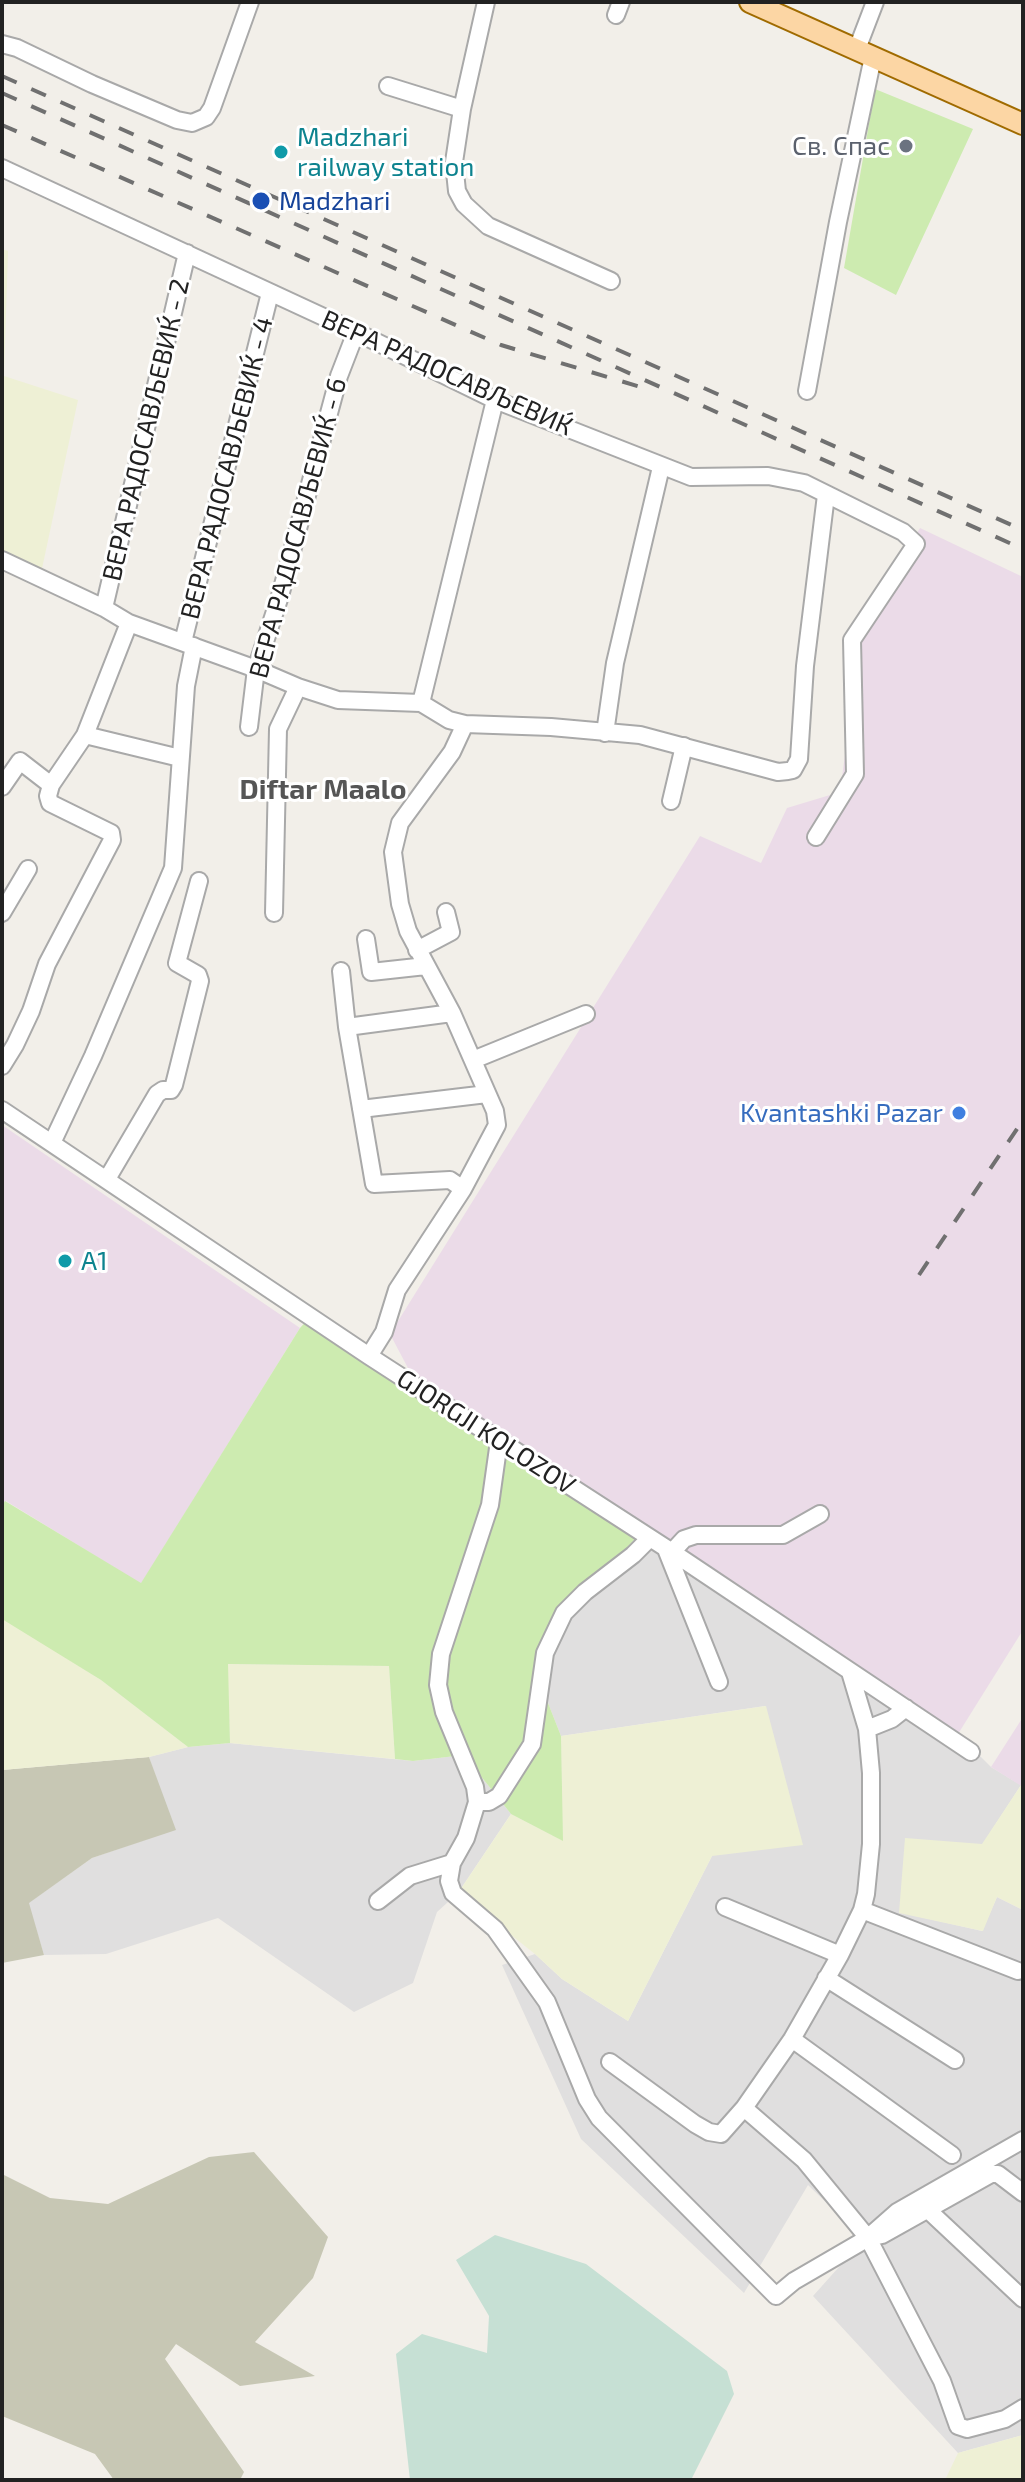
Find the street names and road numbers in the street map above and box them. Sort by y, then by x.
street label: ВЕРА РАДОСАВЉЕВИЌ - 2 [96,276,196,584]
street label: ВЕРА РАДОСАВЉЕВИЌ [317,304,577,442]
street label: ВЕРА РАДОСАВЉЕВИЌ - 4 [174,314,280,622]
street label: ВЕРА РАДОСАВЉЕВИЌ - 6 [243,374,353,682]
street label: GJORGJI KOLOZOV [391,1363,581,1501]

